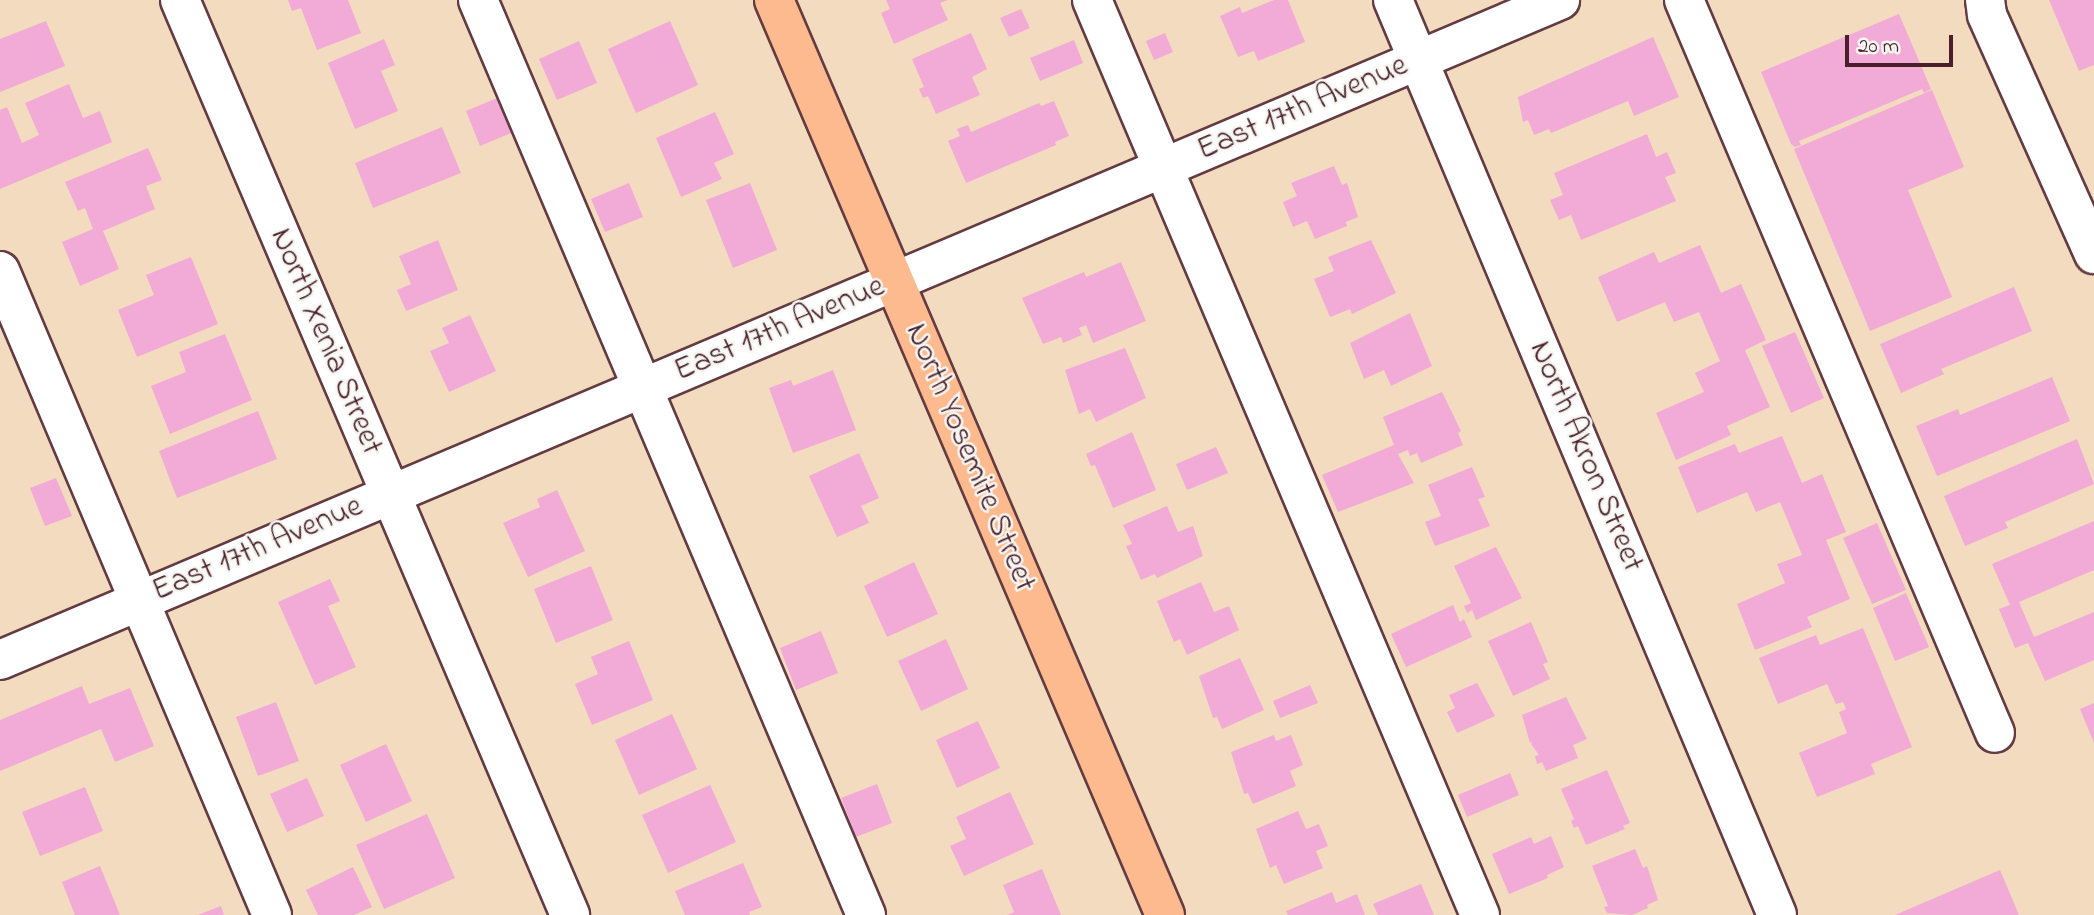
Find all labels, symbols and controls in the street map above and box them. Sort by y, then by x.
scale bar [1849,21,1958,65]
text: 20 m [1858,32,1899,62]
street label: East 17th Avenue [1192,47,1414,171]
street label: North Xenia Street [260,223,390,461]
street label: East 17th Avenue [669,268,891,392]
street label: North Yosemite Street [895,318,1043,598]
street label: North Akron Street [1519,336,1651,578]
street label: East 17th Avenue [147,488,369,612]

